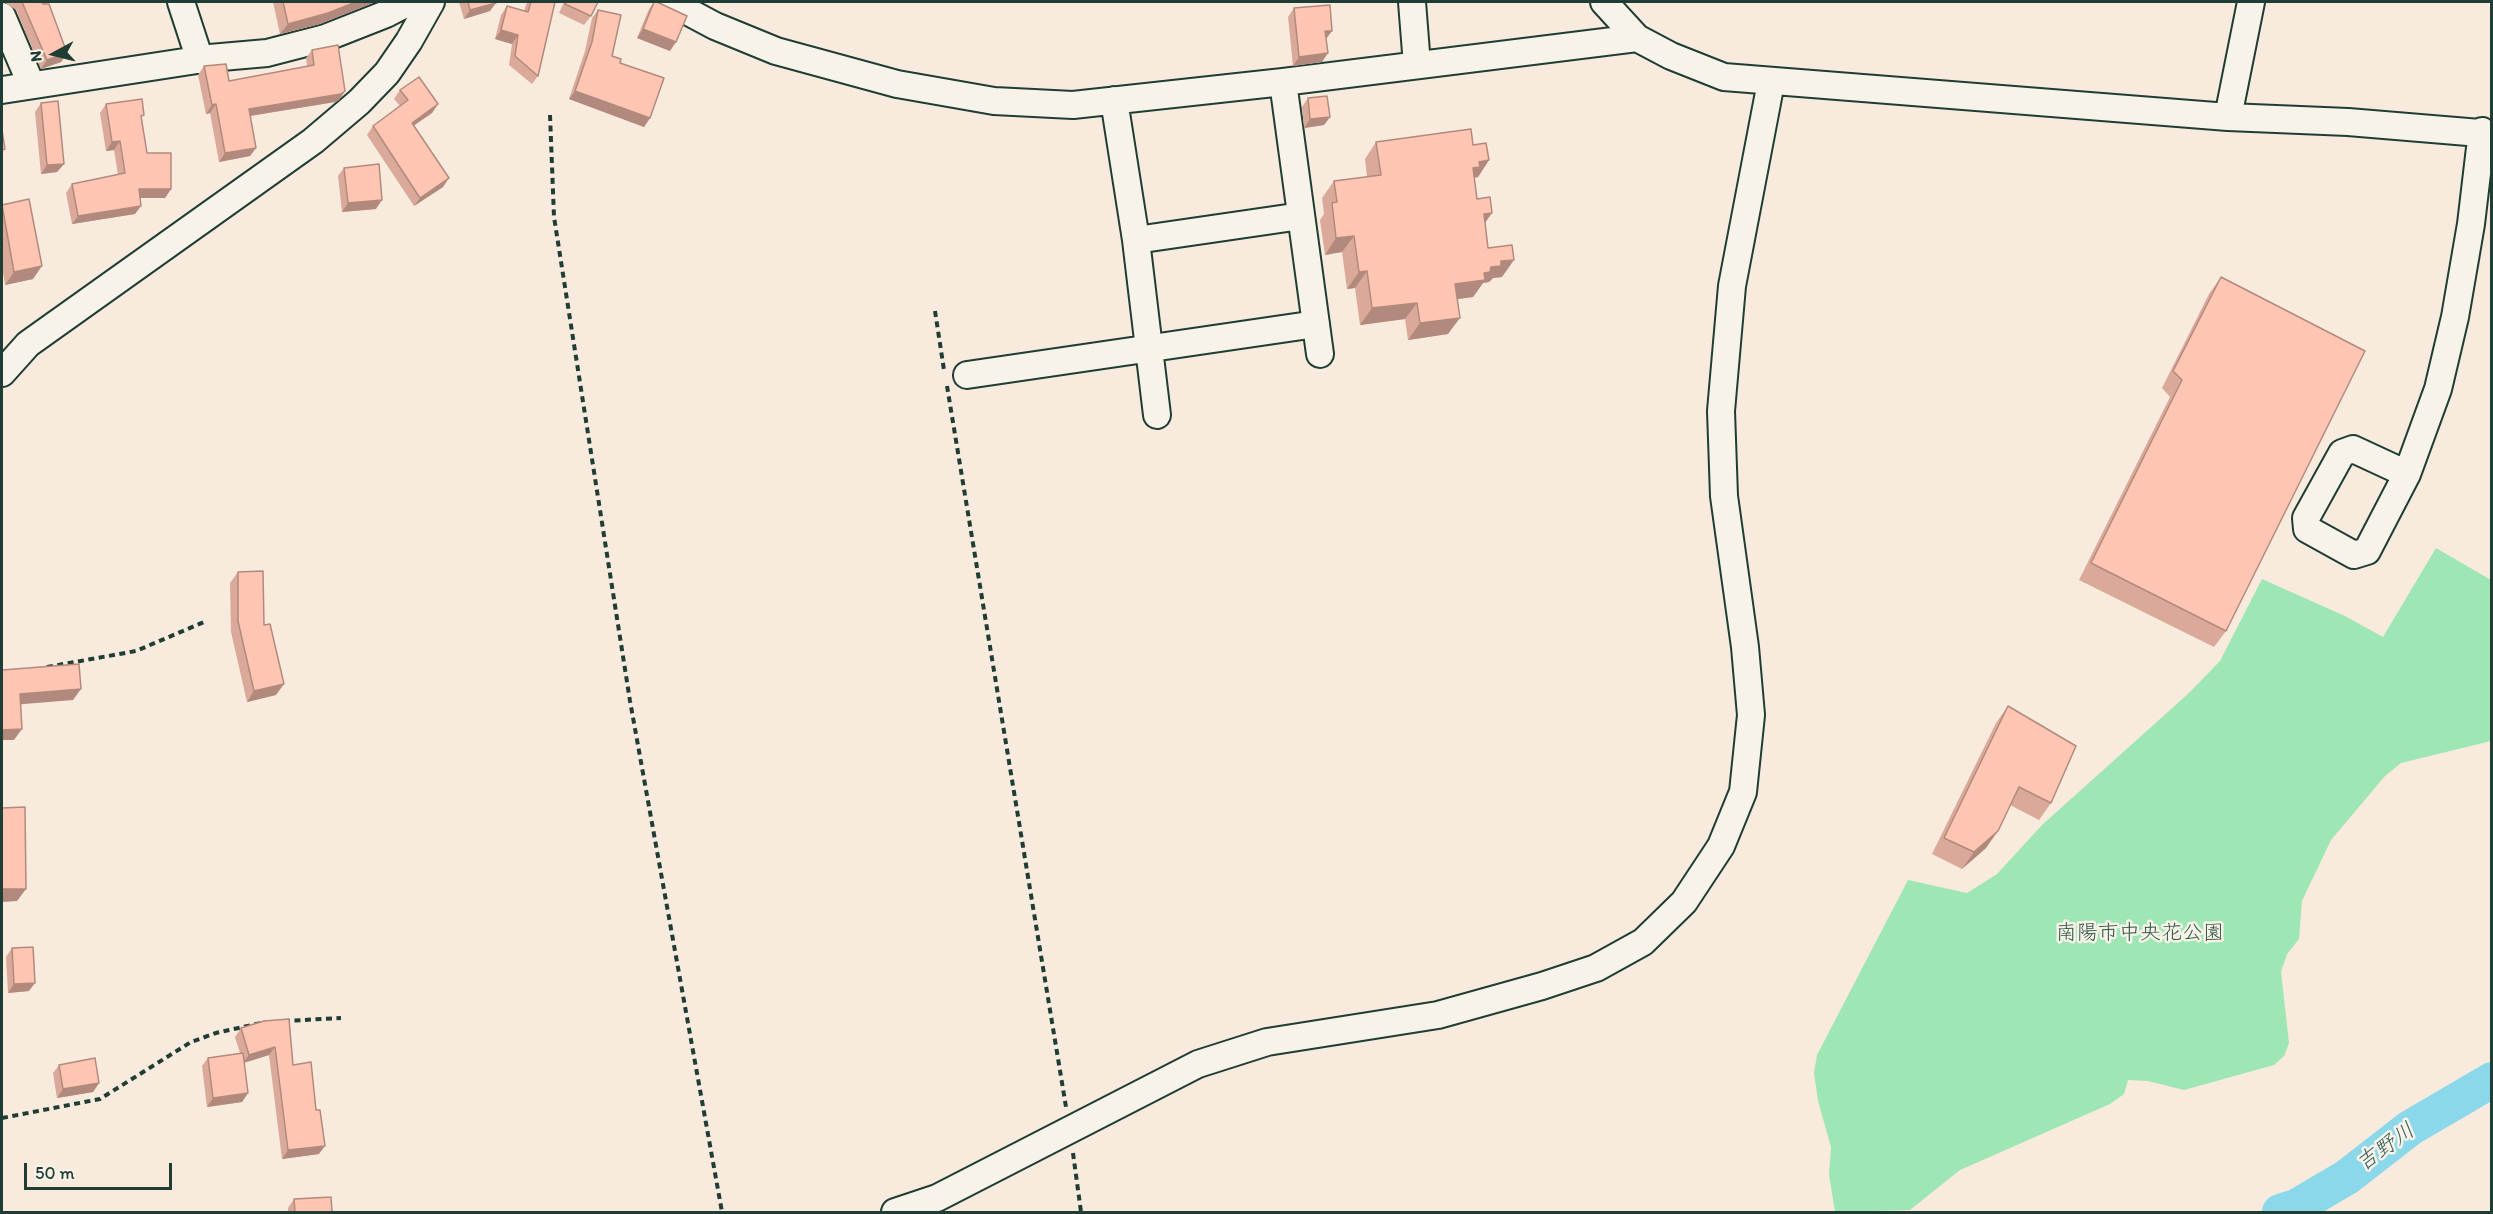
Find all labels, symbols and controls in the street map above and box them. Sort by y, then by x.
north arrow [24,24,84,84]
text: N [26,50,46,63]
park label: 南陽市中央花公園 [2056,921,2224,947]
water label: 吉野川 [2352,1118,2420,1178]
scale bar [27,1151,176,1189]
text: 50 m [35,1162,75,1184]

